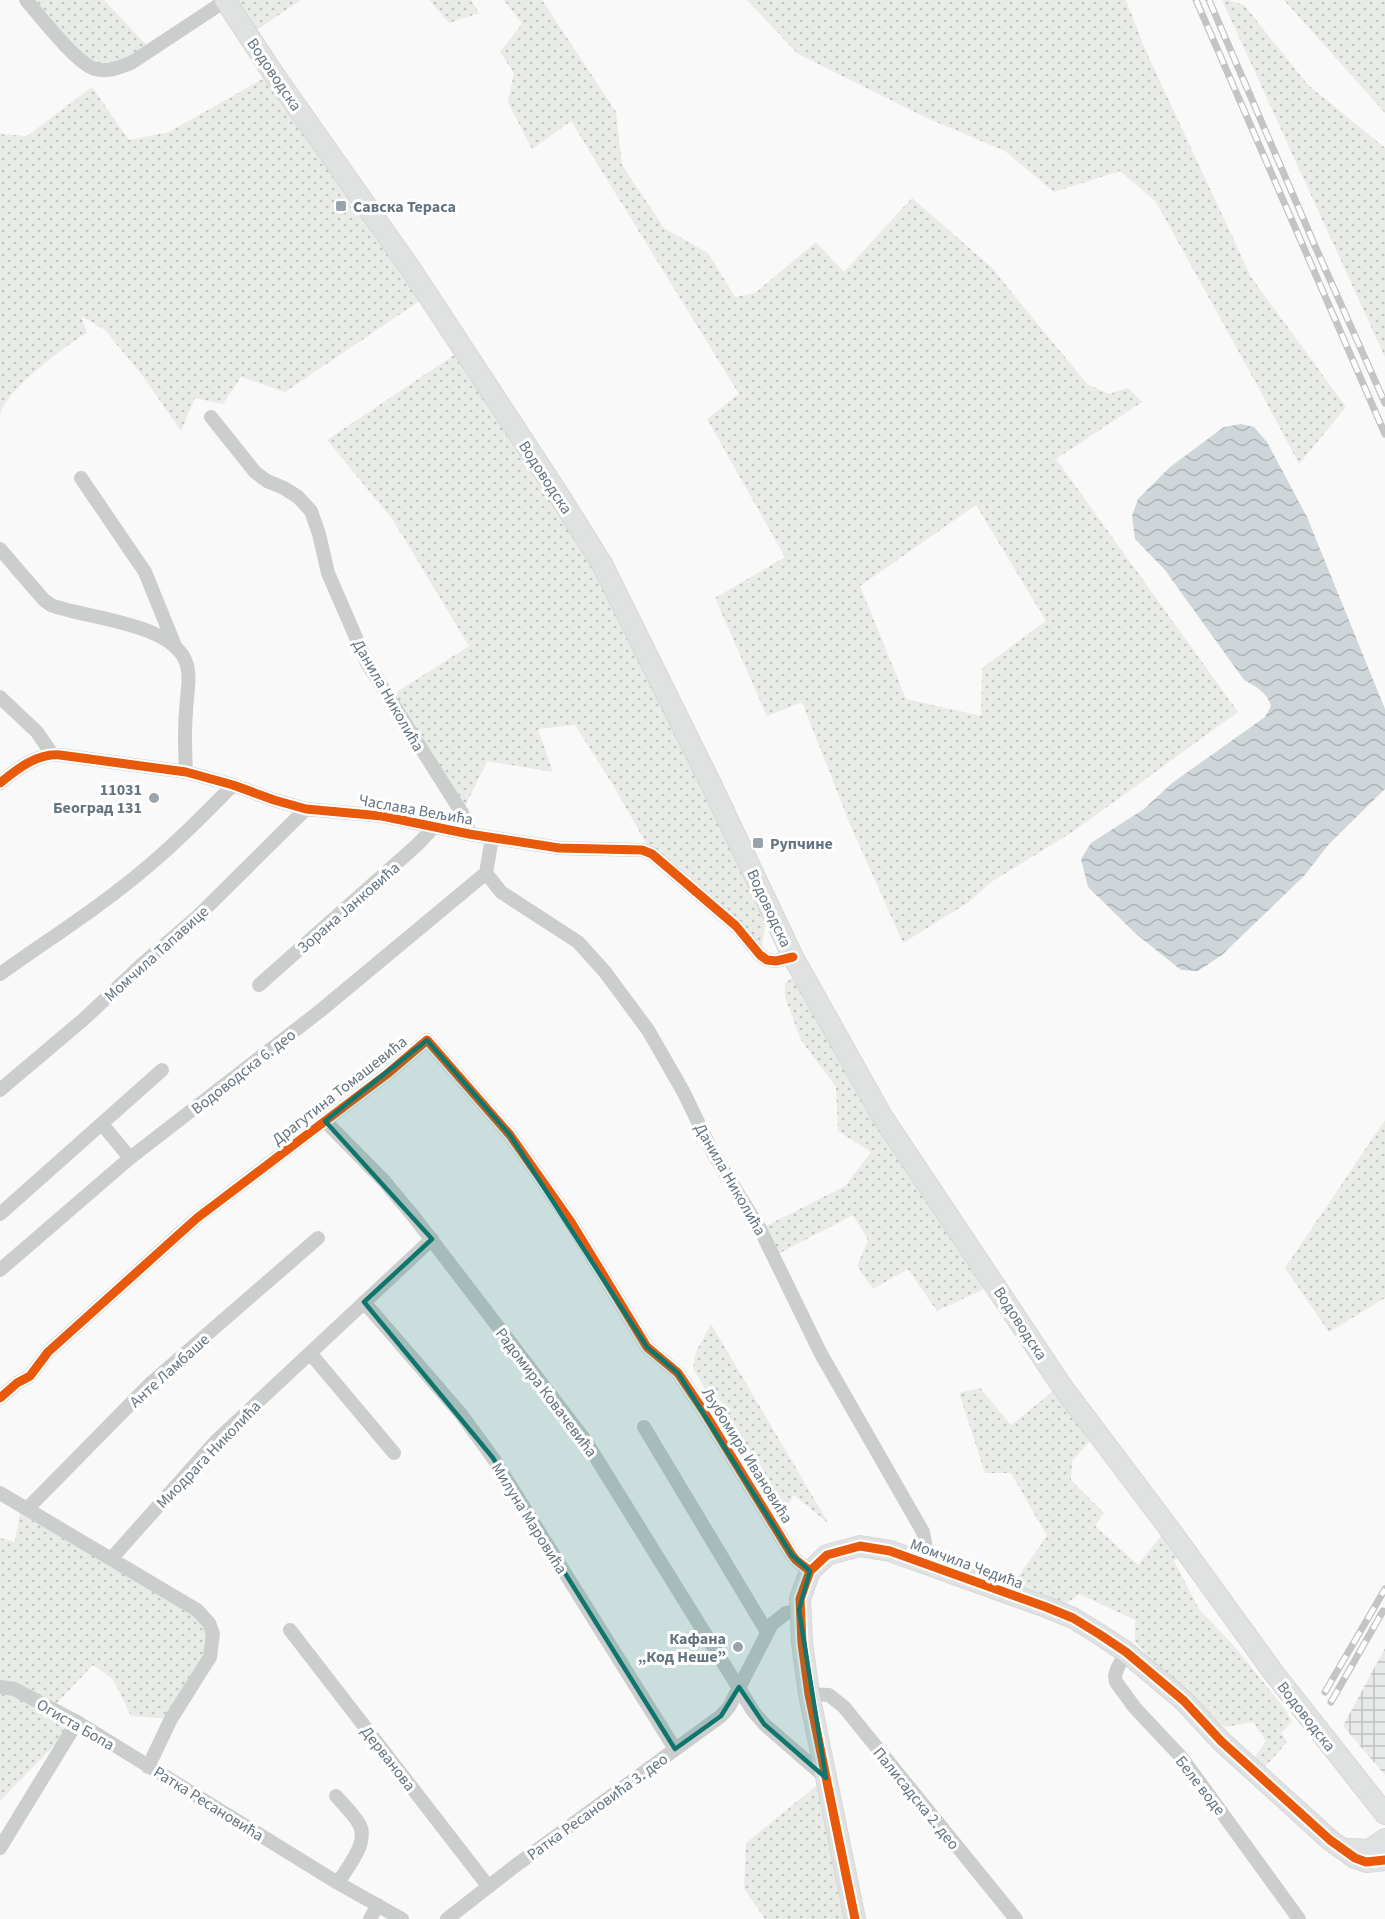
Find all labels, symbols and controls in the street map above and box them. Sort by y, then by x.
street label: Водоводска [242,34,307,115]
place label: Савска Тераса [353,196,456,218]
marker: Савска Тераса [334,199,348,213]
street label: Водоводска [513,436,577,519]
street label: Данила Николића [347,635,429,756]
place label: 11031 Београд 131 [53,779,142,819]
street label: Часлава Вељића [357,789,475,831]
marker: 11031 Београд 131 [147,791,161,805]
place label: Рупчине [770,833,833,855]
marker: Рупчине [751,836,765,850]
street label: Зорана Јанковића [293,857,405,958]
street label: Водоводска [741,866,797,951]
street label: Момчила Тапавице [100,901,214,1007]
street label: Водоводска 6. део [187,1024,301,1120]
street label: Драгутина Томашевића [267,1031,412,1151]
street label: Данила Николића [689,1119,771,1240]
street label: Водоводска [988,1282,1052,1365]
street label: Радомира Ковачевића [490,1323,602,1462]
street label: Анте Ламбаше [125,1329,215,1413]
street label: Љубомира Ивановића [696,1383,798,1528]
street label: Миодрага Николића [151,1396,266,1513]
street label: Милуна Маровића [486,1458,572,1579]
street label: Момчила Чедића [907,1533,1026,1595]
place label: Кафана „Код Неше” [638,1628,726,1668]
marker: Кафана „Код Неше” [731,1640,745,1654]
street label: Водоводска [1272,1677,1341,1756]
street label: Огиста Бопа [33,1694,118,1756]
street label: Дерванова [356,1721,421,1796]
street label: Палисадска 2. део [868,1743,964,1855]
street label: Ратка Ресановића 3. део [523,1748,673,1865]
street label: Беле воде [1170,1751,1230,1820]
street label: Ратка Ресановића [149,1761,268,1847]

